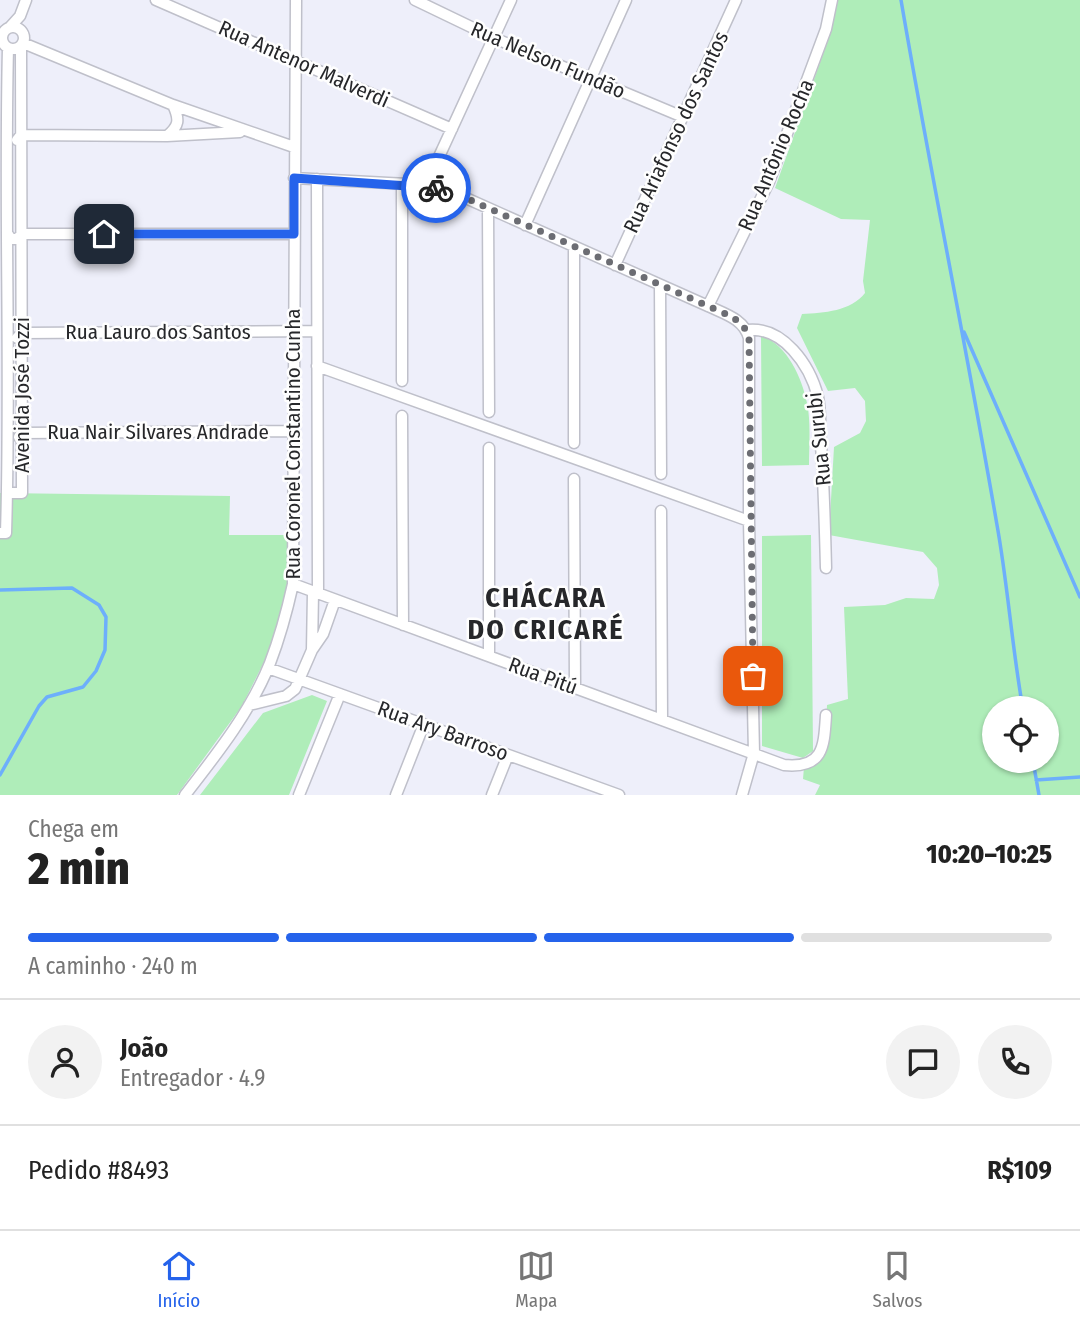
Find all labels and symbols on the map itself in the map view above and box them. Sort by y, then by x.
street label: Rua Antenor Malverdi [215,15,393,113]
street label: Rua Nelson Fundão [467,16,629,104]
street label: Rua Ariafonso dos Santos [618,27,734,237]
street label: Rua Antônio Rocha [732,75,820,235]
courier [401,153,471,223]
pin [74,204,134,264]
street label: Rua Coronel Constantino Cunha [280,309,306,579]
street label: Avenida José Tozzi [9,317,35,473]
street label: Rua Lauro dos Santos [65,319,251,345]
street label: Rua Surubi [801,391,837,487]
street label: Rua Nair Silvares Andrade [47,419,269,445]
district label: CHÁCARA DO CRICARÉ [468,580,624,646]
pin [723,646,783,706]
street label: Rua Pitú [505,652,581,700]
street label: Rua Ary Barroso [374,695,512,767]

